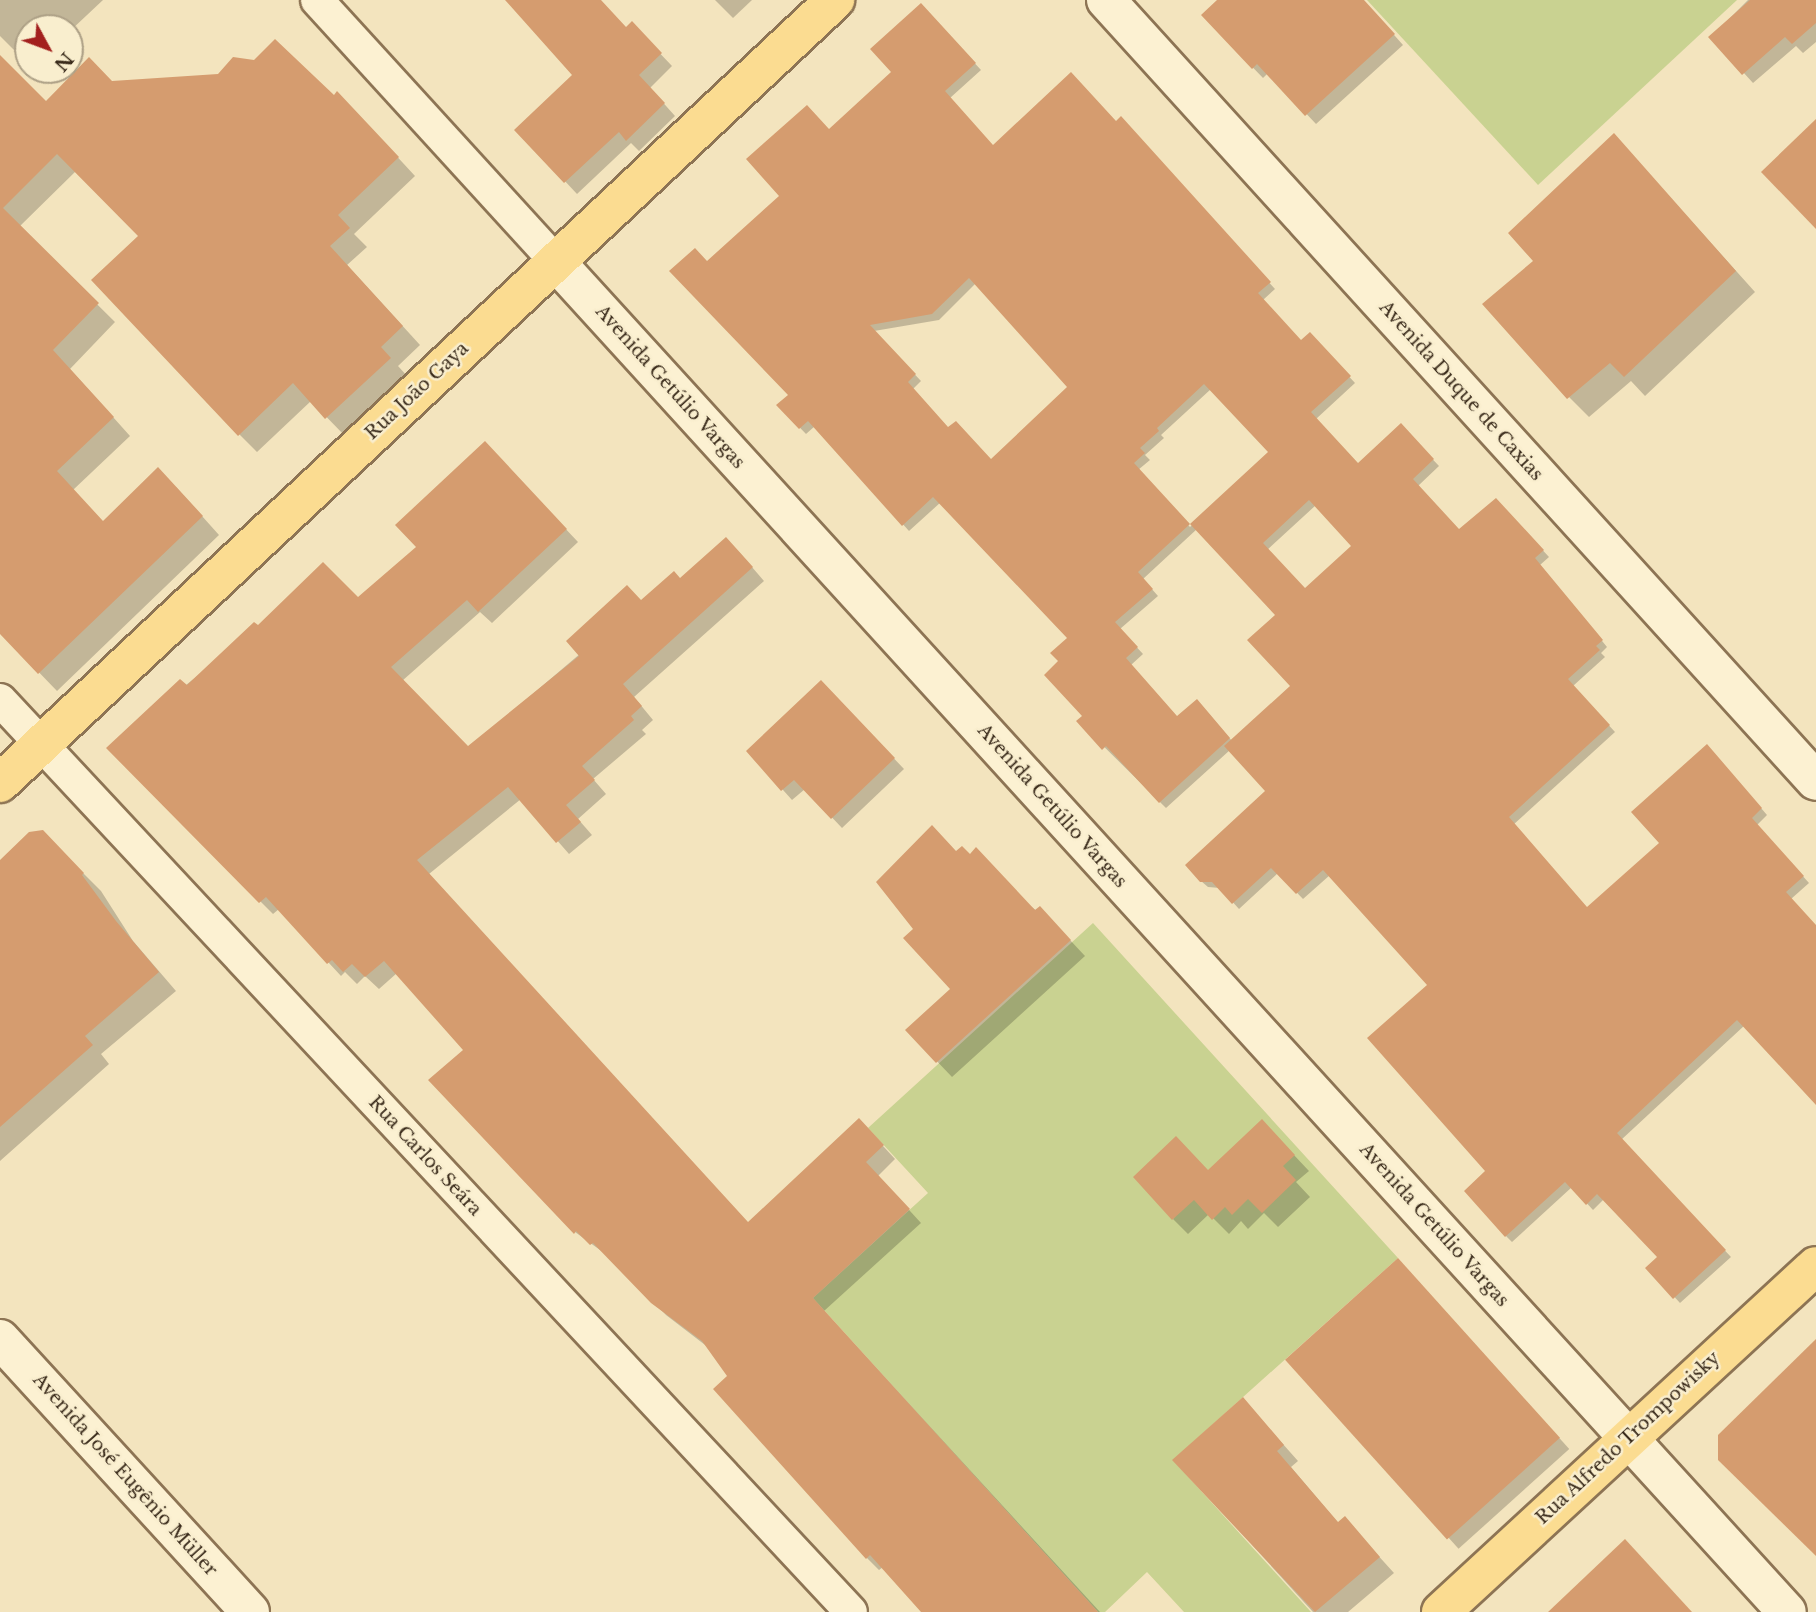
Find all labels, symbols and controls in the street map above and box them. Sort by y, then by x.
north arrow [14,14,84,84]
text: N [49,48,78,76]
street label: Avenida Duque de Caxias [1375,297,1547,485]
street label: Avenida Getúlio Vargas [591,301,749,473]
street label: Rua João Gaya [361,338,473,444]
street label: Avenida Getúlio Vargas [973,720,1131,892]
street label: Rua Carlos Seára [364,1092,486,1220]
street label: Avenida Getúlio Vargas [1355,1139,1513,1311]
street label: Rua Alfredo Trompowisky [1531,1347,1725,1529]
street label: Avenida José Eugênio Müller [28,1369,222,1581]

